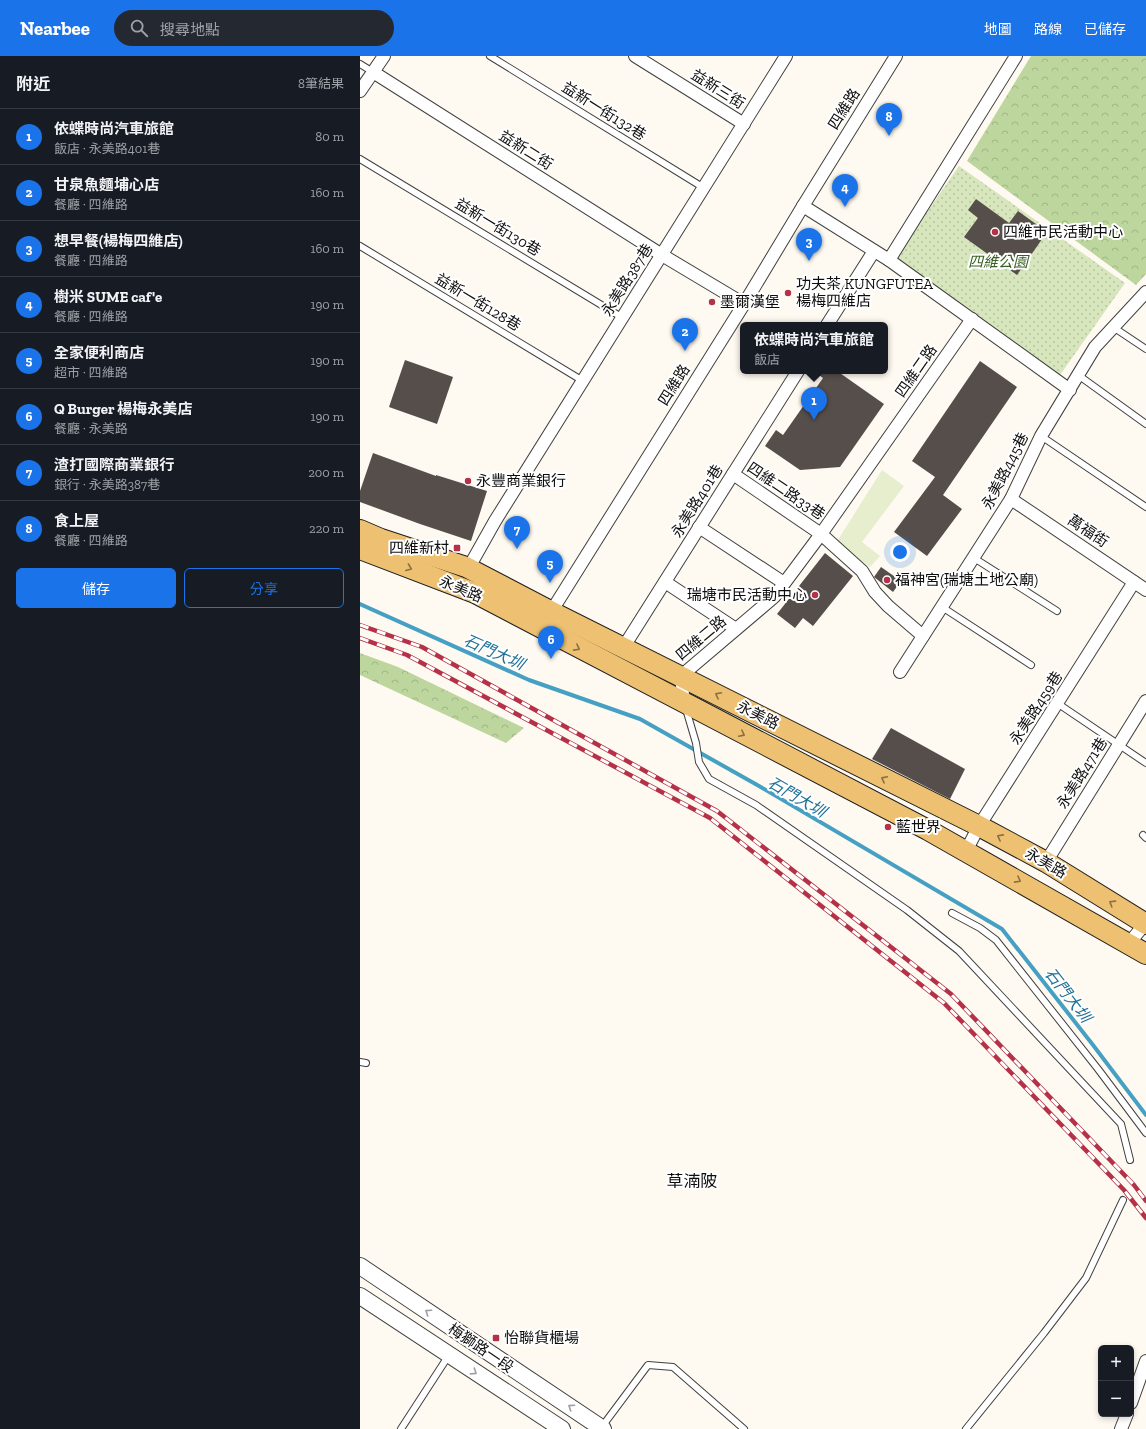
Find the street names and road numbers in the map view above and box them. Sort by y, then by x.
street label: 益新三街 [688,65,748,113]
street label: 益新一街132巷 [559,78,649,144]
street label: 四維路 [824,85,864,133]
street label: 益新二街 [496,126,556,174]
street label: 益新一街130巷 [452,194,544,260]
street label: 永美路387巷 [598,240,656,320]
street label: 益新一街128巷 [432,269,524,335]
street label: 四維二路 [891,341,941,401]
street label: 四維路 [654,361,694,409]
street label: 永美路445巷 [978,430,1032,512]
street label: 四維二路33巷 [744,458,828,524]
street label: 永美路401巷 [668,461,726,541]
street label: 萬福街 [1064,511,1112,551]
street label: 永美路 [437,572,485,606]
street label: 四維二路 [672,612,730,664]
street label: 永美路459巷 [1006,668,1066,748]
street label: 永美路 [734,697,782,733]
street label: 永美路471巷 [1053,734,1111,812]
street label: 永美路 [1022,844,1070,882]
street label: 梅獅路一段 [445,1320,517,1376]

